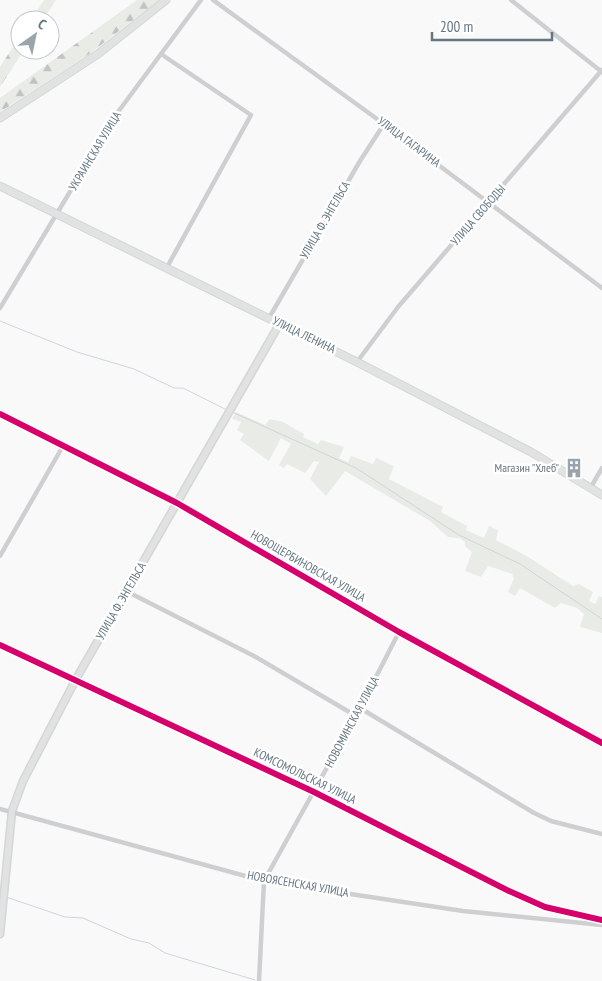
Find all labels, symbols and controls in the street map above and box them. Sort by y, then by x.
north arrow [10,10,60,60]
scale bar [432,10,552,42]
text: С [34,15,50,34]
text: 200 m [440,17,473,36]
street label: УКРАИНСКАЯ УЛИЦА [65,108,124,193]
street label: УЛИЦА ГАГАРИНА [375,113,444,170]
street label: УЛИЦА Ф. ЭНГЕЛЬСА [296,178,353,261]
street label: УЛИЦА СВОБОДЫ [447,181,508,248]
street label: УЛИЦА ЛЕНИНА [270,313,339,356]
building icon: Магазин "Хлеб" [563,457,585,479]
place label: Магазин "Хлеб" [495,460,559,475]
street label: НОВОЩЕРБИНОВСКАЯ УЛИЦА [248,527,369,605]
street label: УЛИЦА Ф. ЭНГЕЛЬСА [92,559,149,642]
street label: НОВОМИНСКАЯ УЛИЦА [321,673,382,770]
street label: КОМСОМОЛЬСКАЯ УЛИЦА [251,744,359,807]
street label: НОВОЯСЕНСКАЯ УЛИЦА [246,867,350,900]

